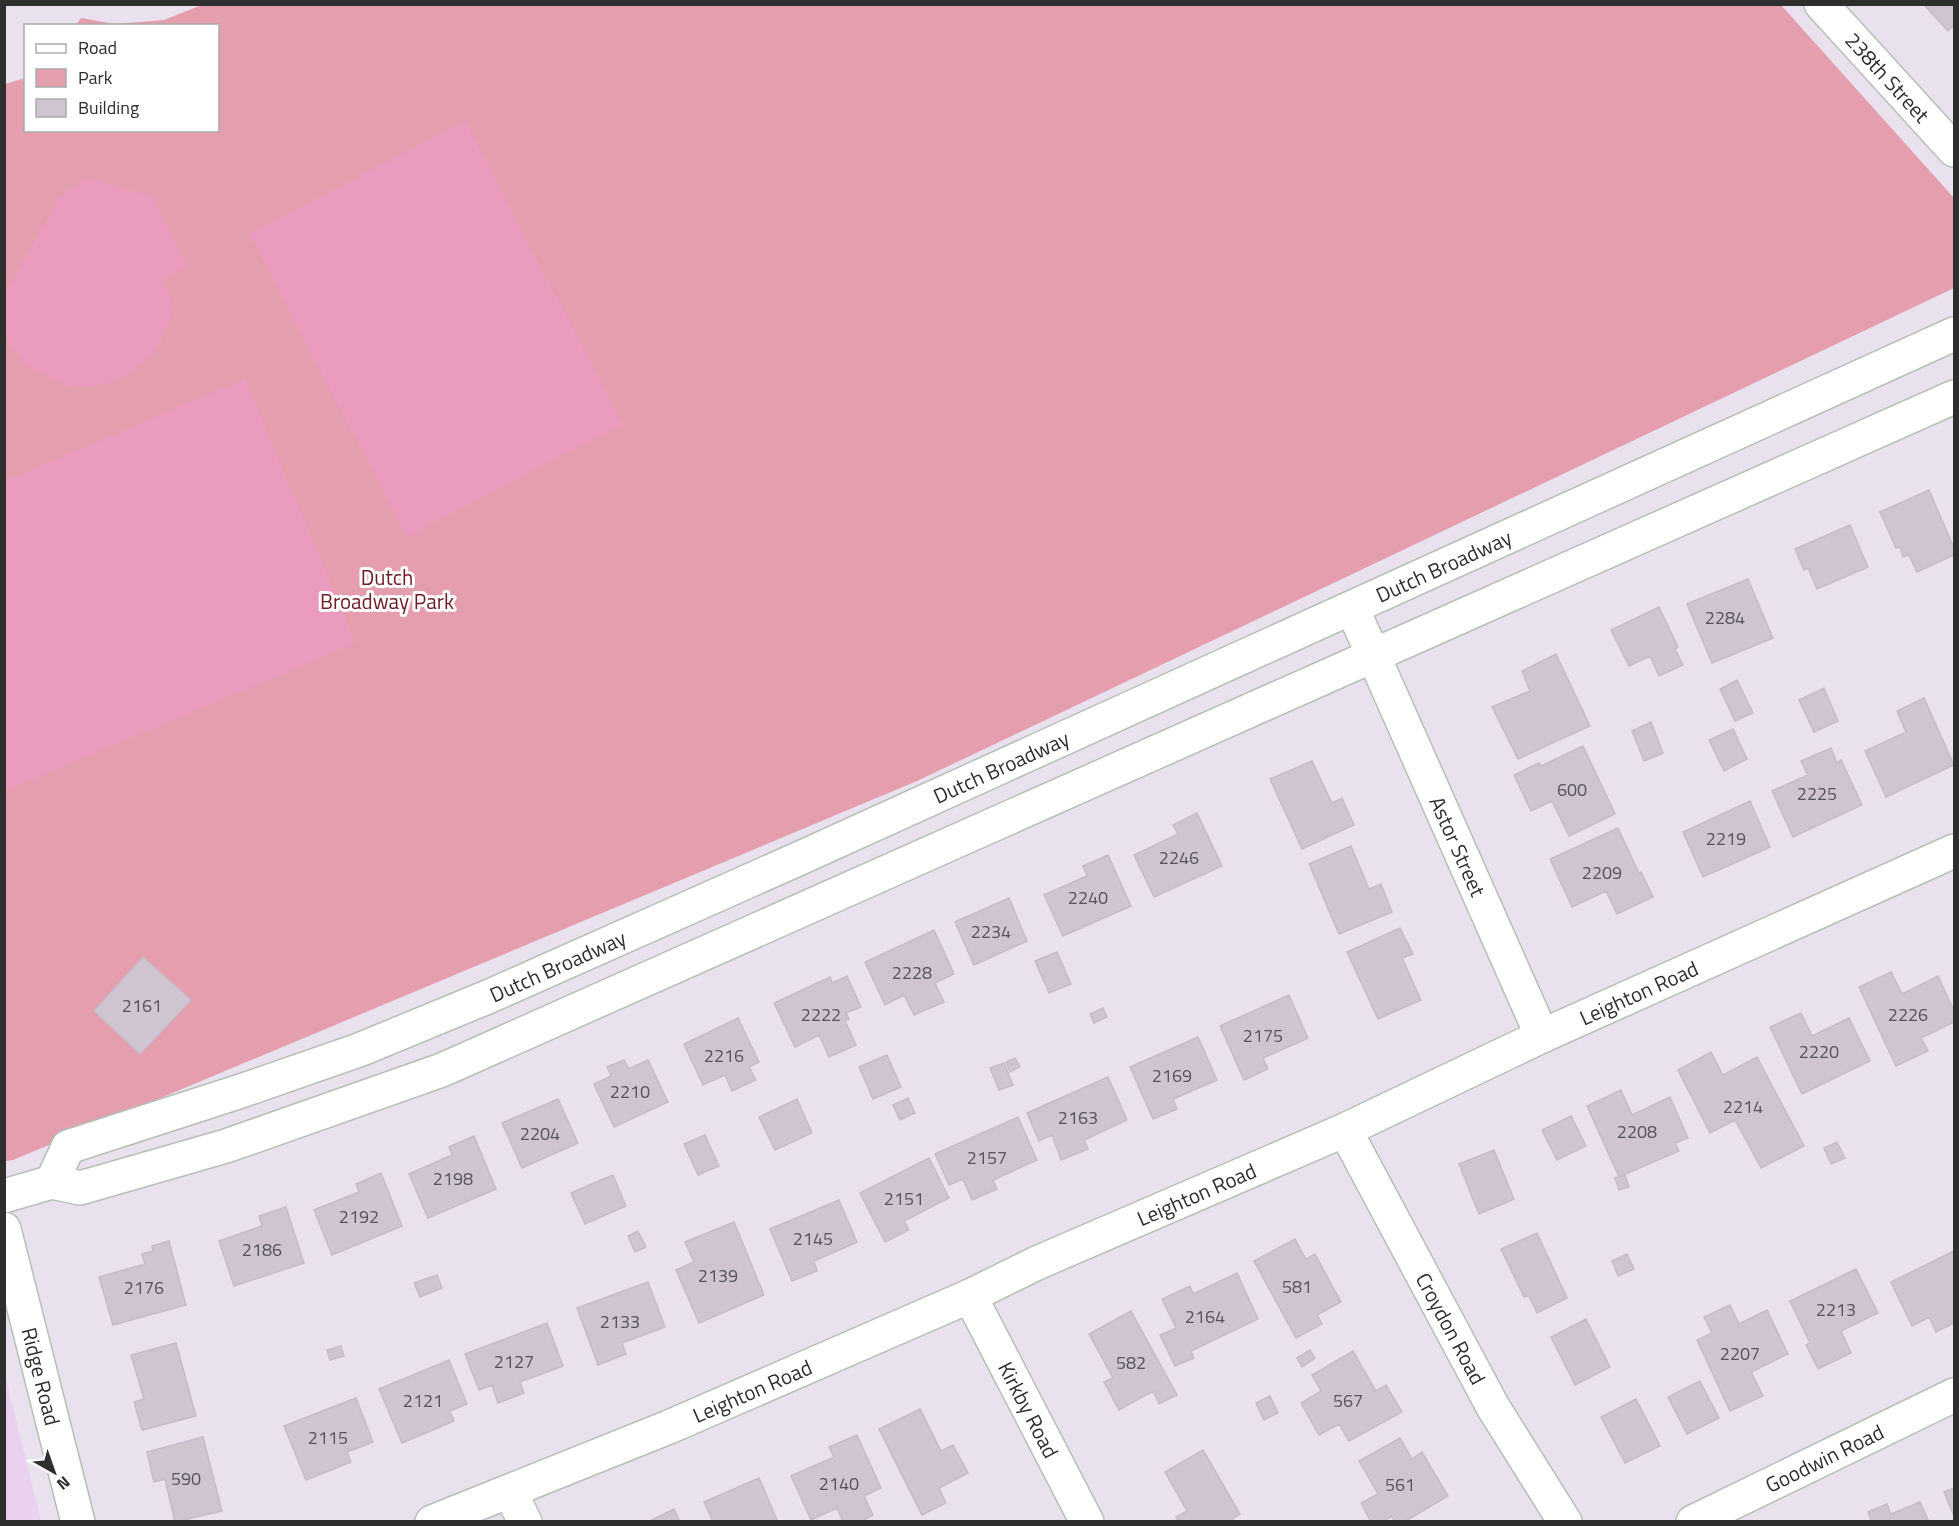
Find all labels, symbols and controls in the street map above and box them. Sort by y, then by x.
legend [24,24,219,132]
street label: 238th Street [1838,25,1938,130]
text: Road [78,34,117,61]
text: Park [78,64,113,91]
text: Building [78,94,139,121]
street label: Dutch Broadway [1370,521,1517,611]
park label: Dutch Broadway Park [320,561,454,617]
house number: 2284 [1705,604,1745,631]
street label: Dutch Broadway [928,722,1074,812]
house number: 600 [1557,776,1587,803]
house number: 2225 [1797,780,1837,807]
street label: Astor Street [1422,791,1494,902]
house number: 2219 [1706,825,1746,852]
house number: 2246 [1159,844,1199,871]
house number: 2209 [1582,859,1622,886]
house number: 2240 [1068,884,1108,911]
house number: 2234 [971,918,1011,945]
street label: Dutch Broadway [484,922,631,1010]
street label: Leighton Road [1574,952,1703,1033]
house number: 2228 [892,959,932,986]
house number: 2161 [122,992,162,1019]
house number: 2222 [801,1001,841,1028]
house number: 2226 [1888,1001,1928,1028]
house number: 2175 [1243,1022,1283,1049]
house number: 2220 [1799,1038,1839,1065]
house number: 2216 [704,1042,744,1069]
house number: 2169 [1152,1062,1192,1089]
house number: 2210 [610,1078,650,1105]
house number: 2214 [1723,1093,1763,1120]
house number: 2163 [1058,1104,1098,1131]
house number: 2208 [1617,1118,1657,1145]
house number: 2204 [520,1120,560,1147]
house number: 2157 [967,1144,1007,1171]
street label: Leighton Road [1132,1154,1261,1234]
house number: 2198 [433,1165,473,1192]
house number: 2151 [884,1185,924,1212]
house number: 2192 [339,1203,379,1230]
house number: 2145 [793,1225,833,1252]
house number: 2186 [242,1236,282,1263]
house number: 2139 [698,1262,738,1289]
street label: Croydon Road [1408,1267,1494,1390]
house number: 581 [1282,1273,1312,1300]
house number: 2176 [124,1274,164,1301]
house number: 2213 [1816,1296,1856,1323]
house number: 2164 [1185,1303,1225,1330]
house number: 2133 [600,1308,640,1335]
street label: Ridge Road [13,1324,69,1429]
house number: 2207 [1720,1340,1760,1367]
house number: 2127 [494,1348,534,1375]
house number: 582 [1116,1349,1146,1376]
street label: Leighton Road [687,1351,817,1431]
street label: Kirkby Road [990,1356,1067,1464]
house number: 2121 [403,1387,443,1414]
house number: 567 [1333,1387,1363,1414]
street label: Goodwin Road [1760,1416,1889,1501]
house number: 2115 [308,1424,348,1451]
north arrow [24,1442,84,1502]
house number: 590 [171,1465,201,1492]
house number: 2140 [819,1470,859,1497]
text: N [52,1471,76,1496]
house number: 561 [1385,1471,1415,1498]

